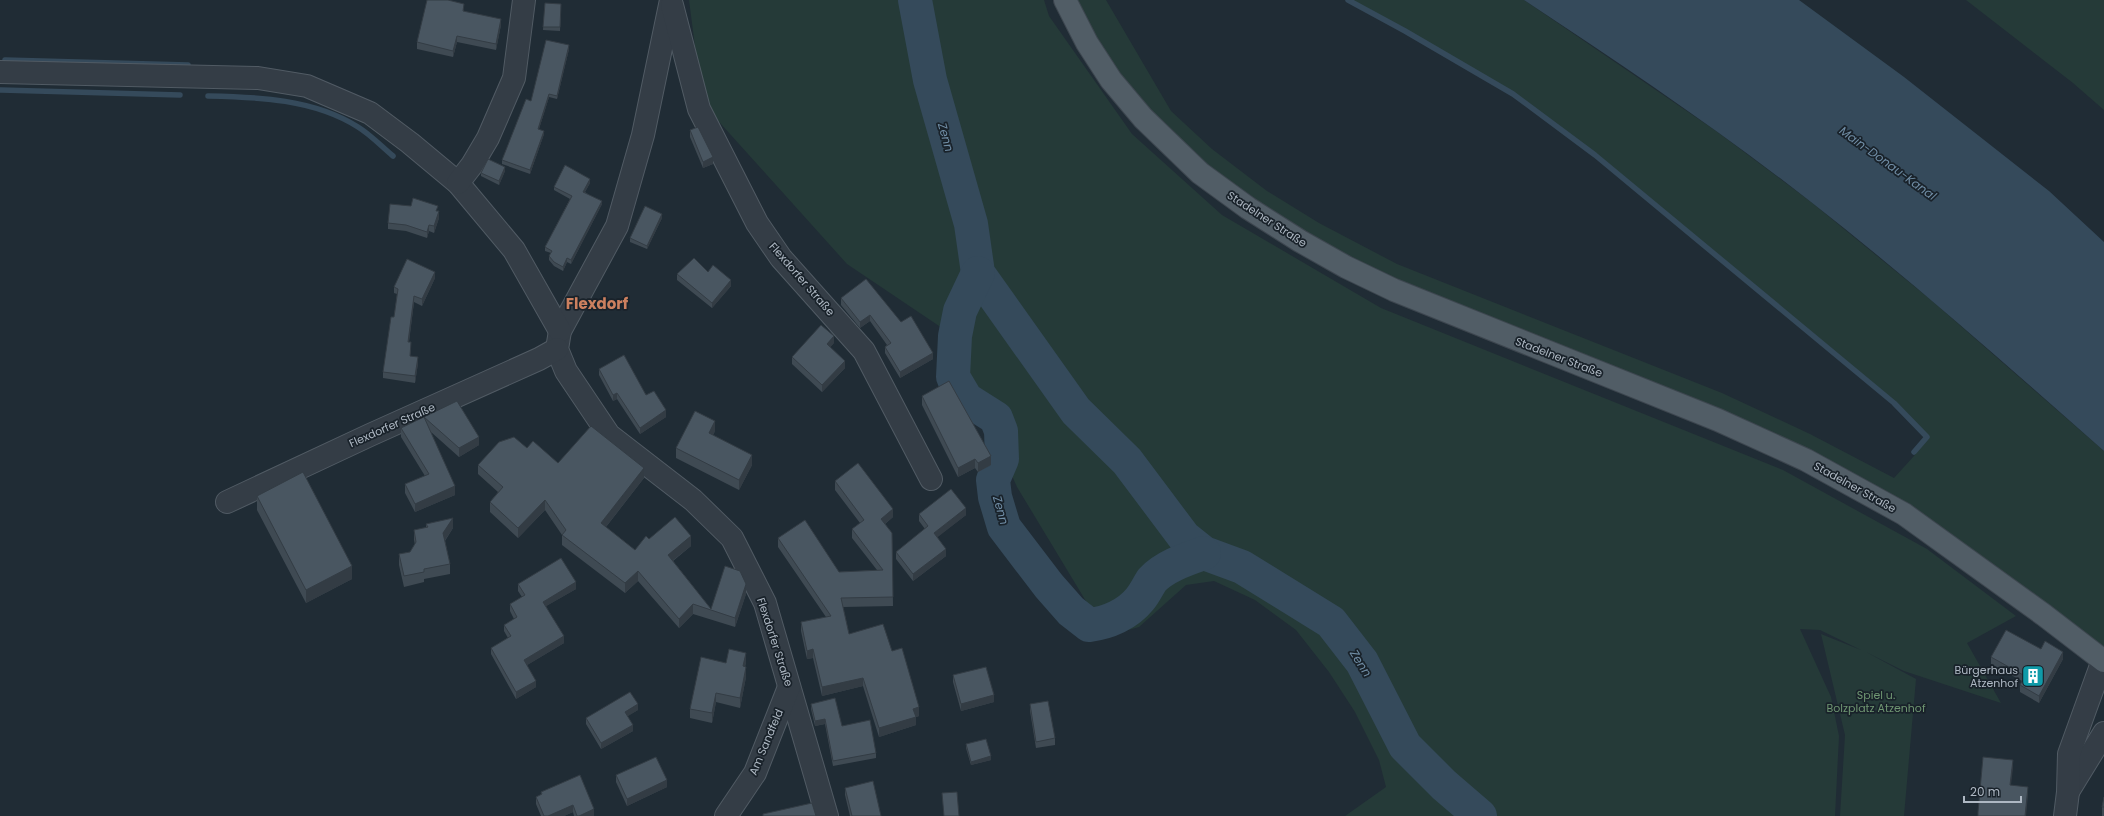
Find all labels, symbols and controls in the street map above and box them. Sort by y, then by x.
water label: Zenn [934,120,958,153]
water label: Main-Donau-Kanal [1836,122,1940,204]
street label: Stadelner Straße [1224,187,1310,251]
street label: Flexdorfer Straße [766,239,839,319]
district label: Flexdorf [566,293,629,314]
street label: Stadelner Straße [1513,333,1605,381]
street label: Flexdorfer Straße [346,399,438,451]
street label: Stadelner Straße [1811,458,1899,516]
water label: Zenn [989,493,1013,526]
street label: Flexdorfer Straße [753,595,797,689]
water label: Zenn [1345,645,1376,680]
place label: Bürgerhaus Atzenhof [1954,662,2018,691]
building icon: Bürgerhaus Atzenhof [2020,663,2046,689]
park label: Spiel u. Bolzplatz Atzenhof [1827,687,1926,716]
street label: Am Sandfeld [745,706,787,778]
scale bar [1964,778,2021,804]
text: 20 m [1970,783,2000,800]

